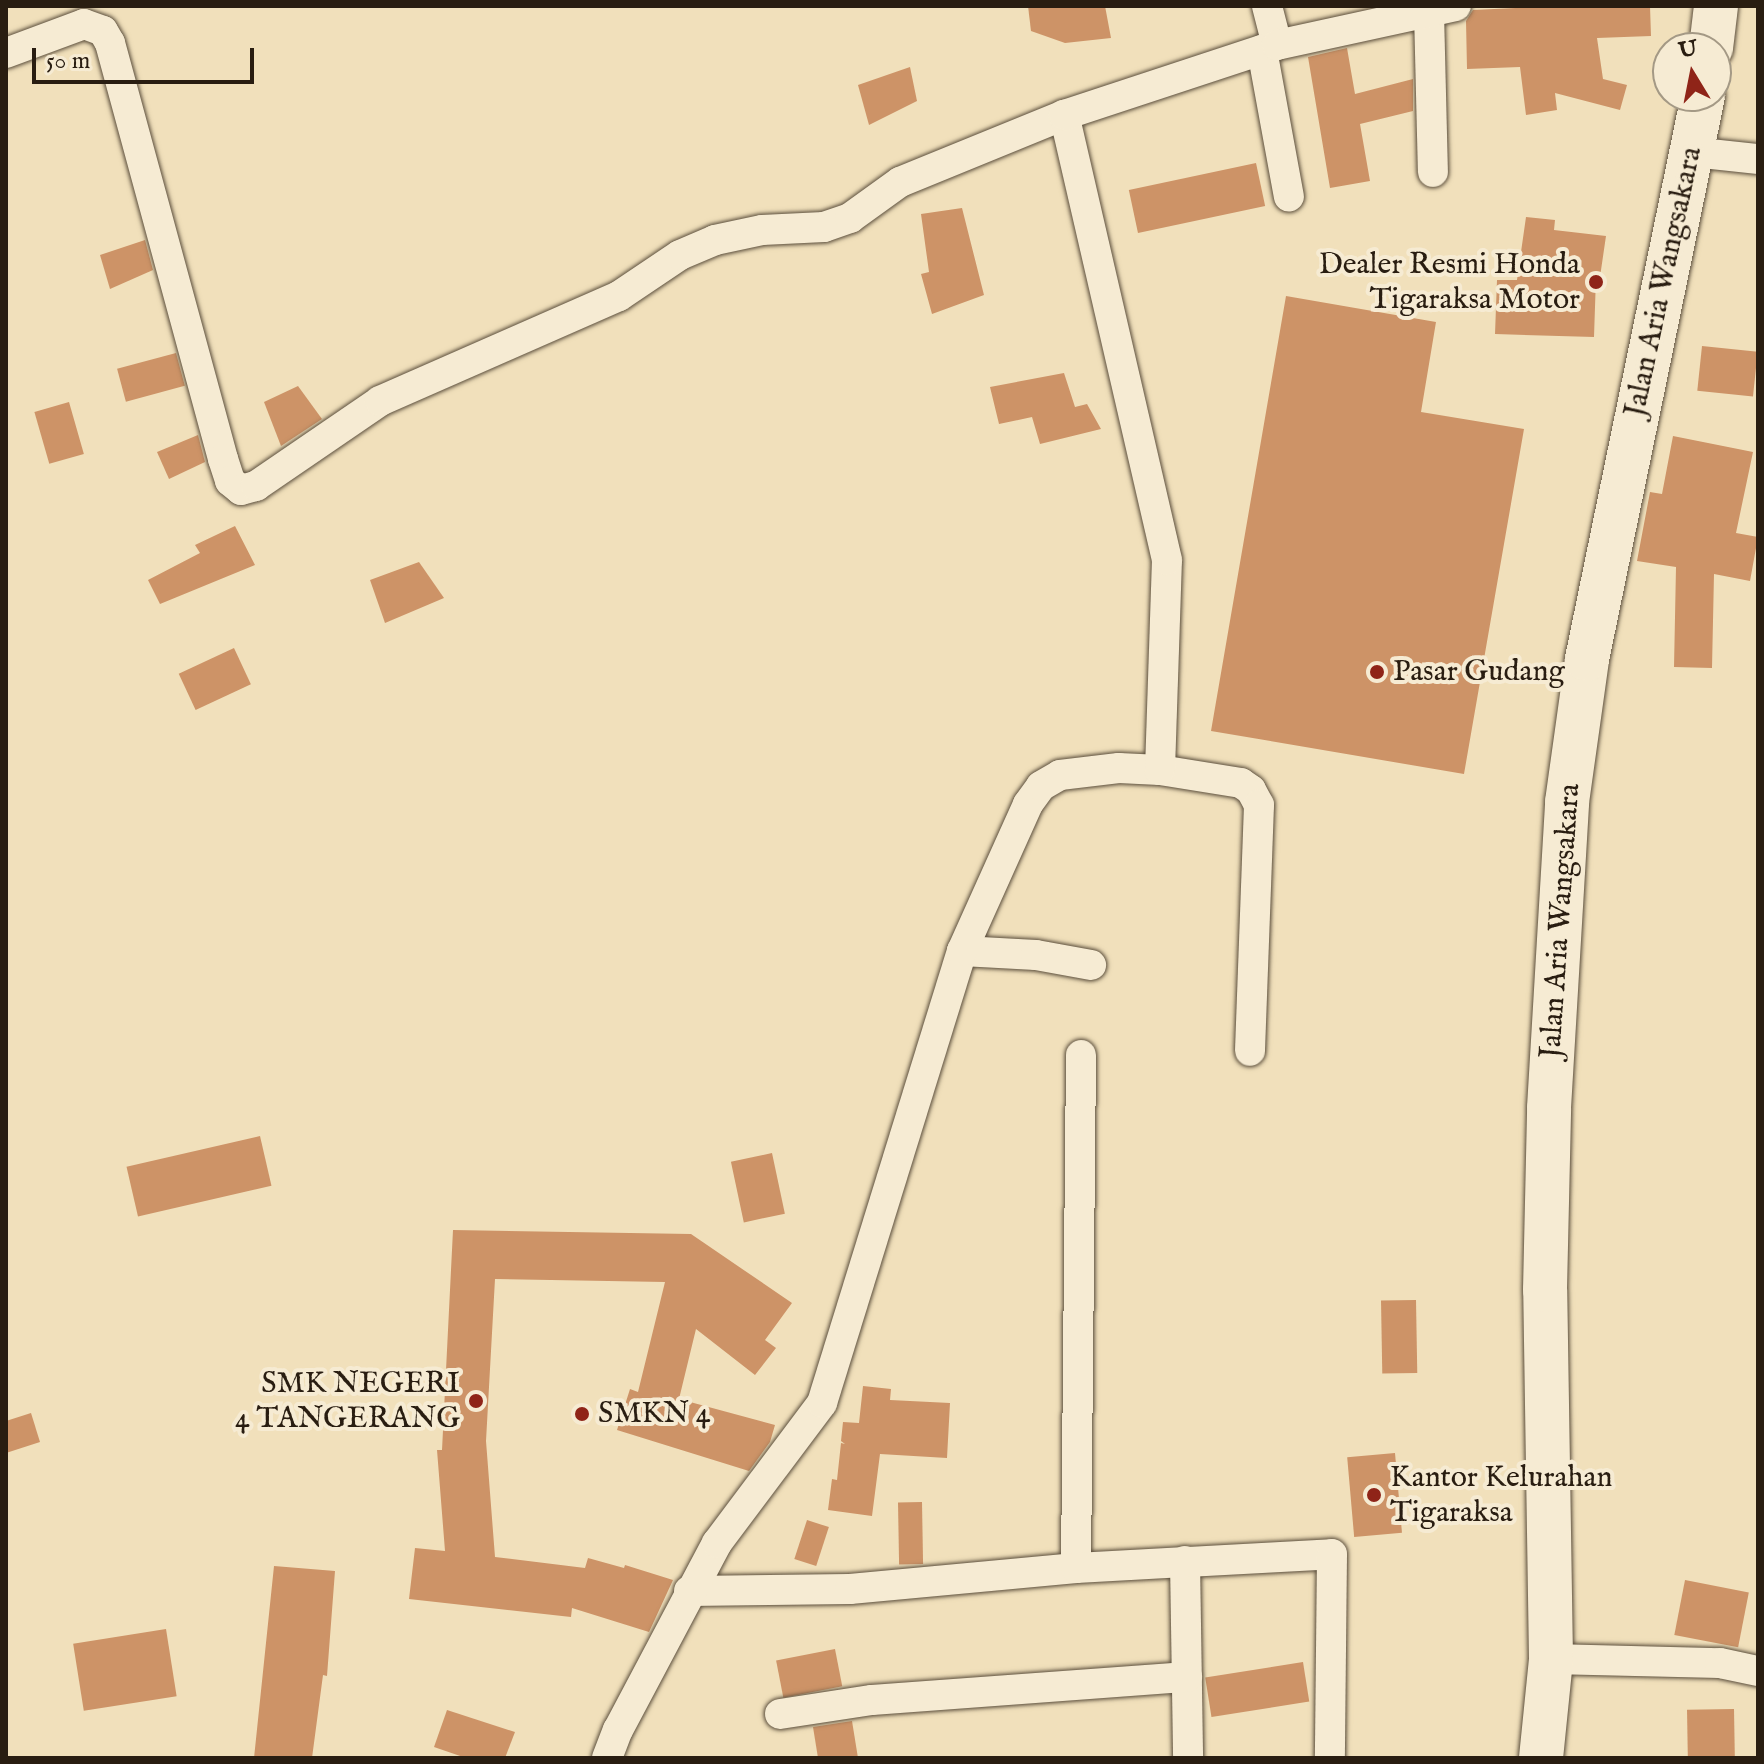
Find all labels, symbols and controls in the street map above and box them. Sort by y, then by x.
scale bar [36,32,258,82]
north arrow [1652,32,1732,112]
text: U [1677,35,1700,66]
text: 50 m [46,46,90,77]
street label: Jalan Aria Wangsakara [1618,144,1710,420]
place label: Dealer Resmi Honda Tigaraksa Motor [1319,247,1580,318]
marker: Dealer Resmi Honda Tigaraksa Motor [1587,273,1605,291]
place label: Pasar Gudang [1393,654,1565,690]
marker: Pasar Gudang [1368,663,1386,681]
street label: Jalan Aria Wangsakara [1533,782,1589,1060]
place label: SMK NEGERI 4 TANGERANG [235,1366,460,1436]
marker: SMK NEGERI 4 TANGERANG [467,1392,485,1410]
place label: SMKN 4 [598,1396,710,1432]
marker: SMKN 4 [573,1405,591,1423]
place label: Kantor Kelurahan Tigaraksa [1390,1460,1612,1530]
marker: Kantor Kelurahan Tigaraksa [1365,1486,1383,1504]

